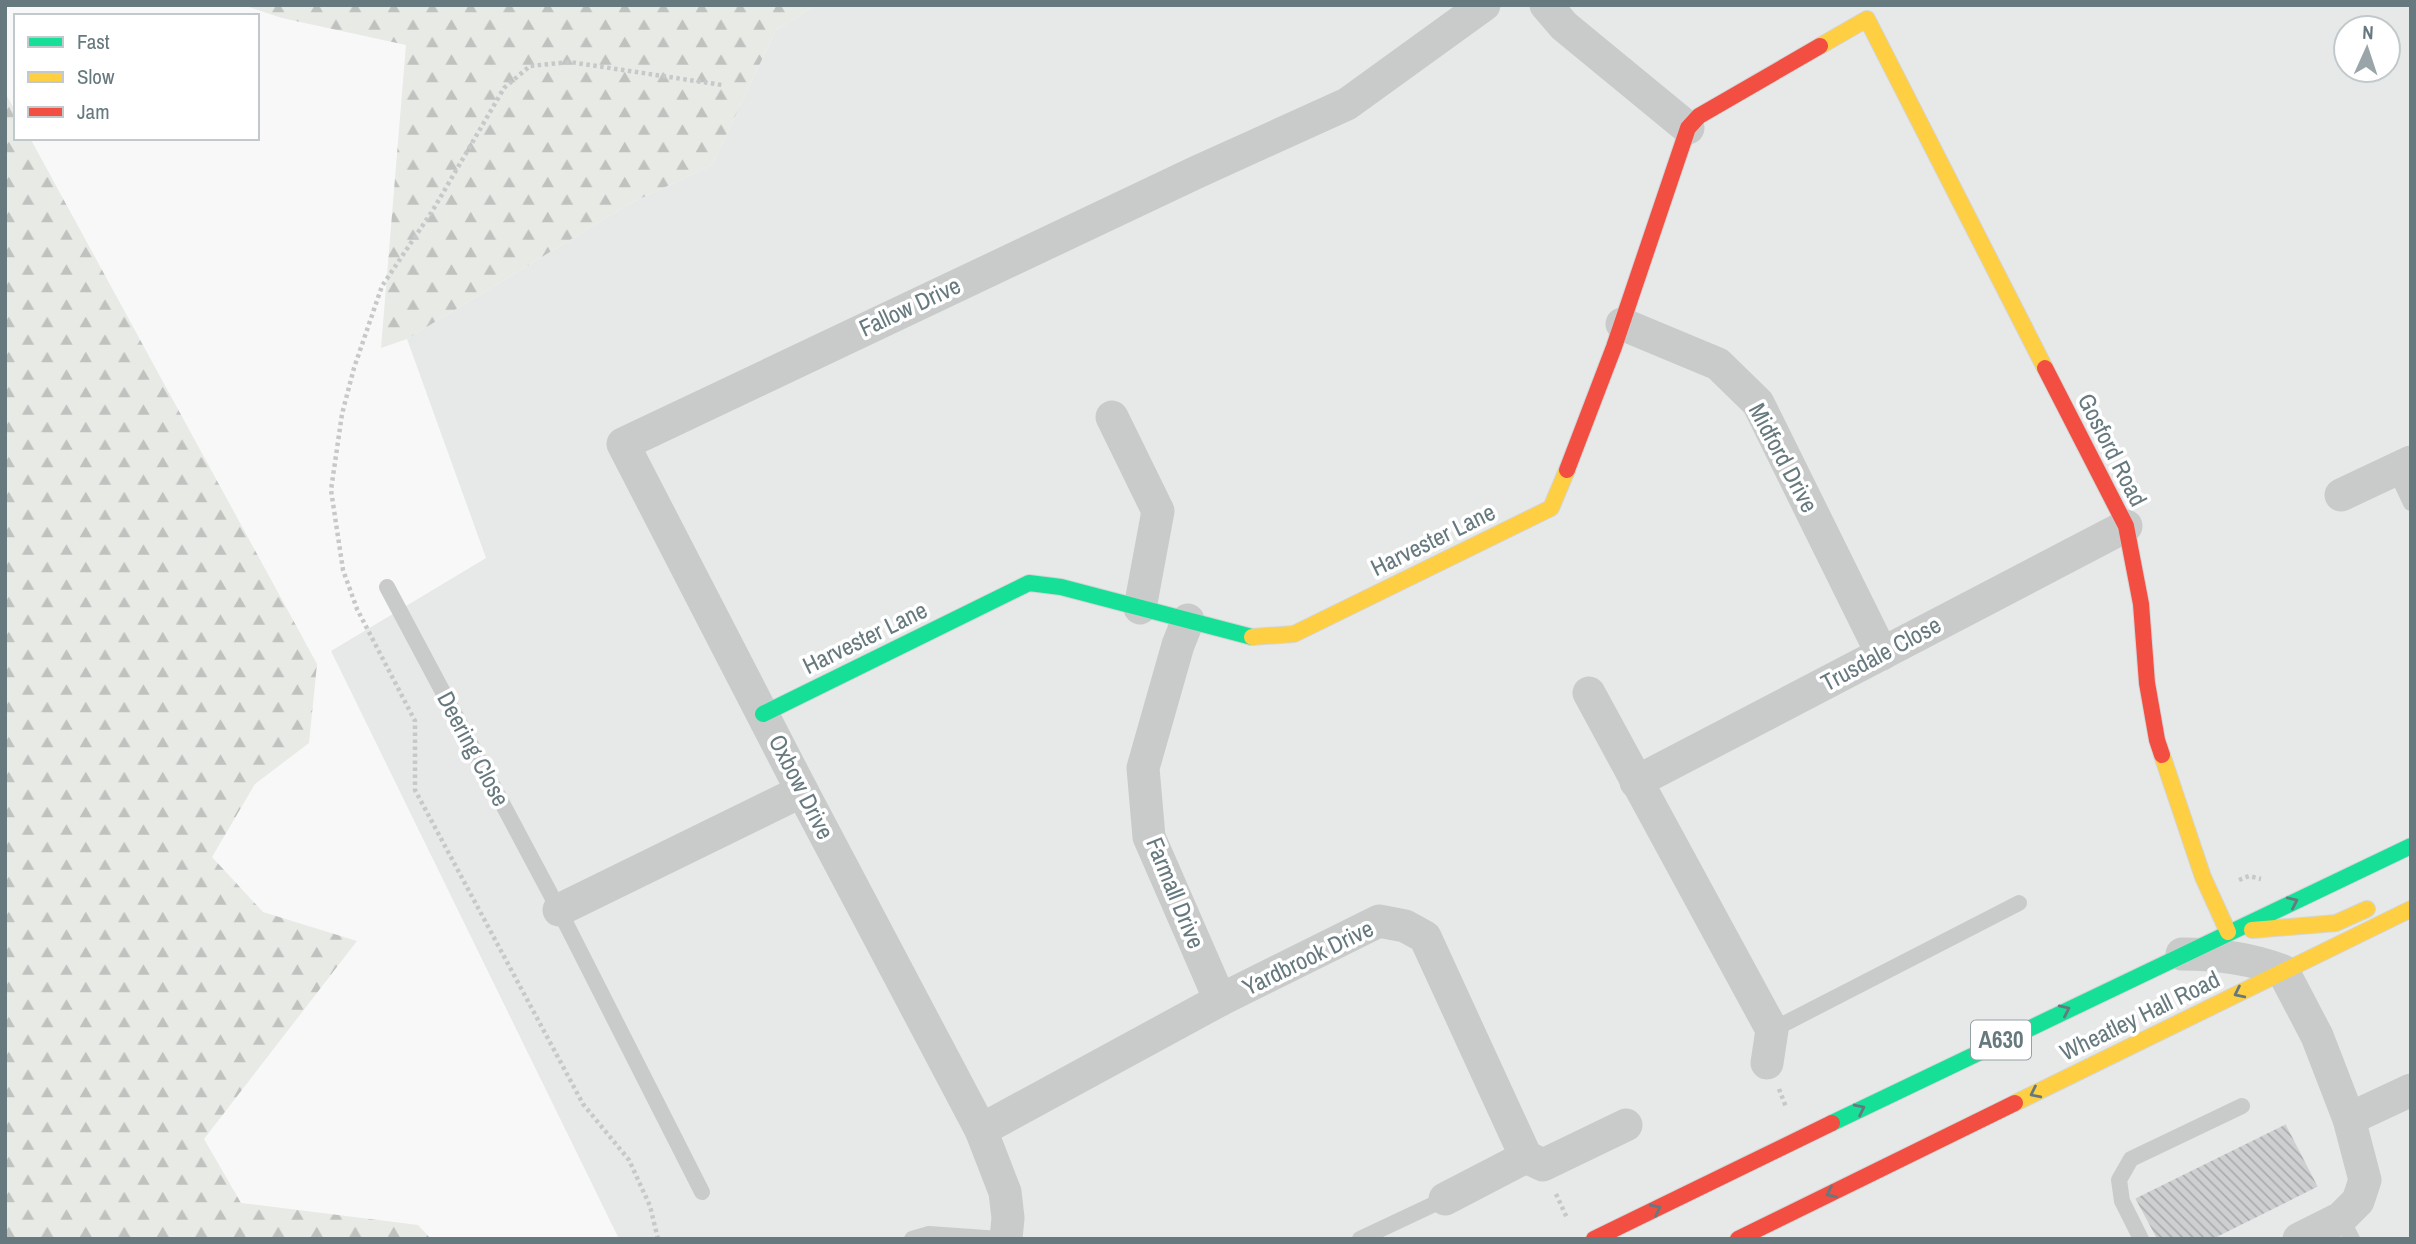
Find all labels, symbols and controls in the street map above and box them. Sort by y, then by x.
legend [14,14,259,140]
north arrow [2332,14,2402,84]
text: N [2362,19,2374,45]
text: Fast [77,27,110,56]
text: Slow [77,62,115,91]
text: Jam [77,97,110,126]
street label: Fallow Drive [854,269,965,343]
street label: Gosford Road [2071,388,2155,511]
street label: Midford Drive [1742,397,1826,518]
street label: Harvester Lane [1365,495,1500,583]
street label: Harvester Lane [797,593,932,681]
street label: Trusdale Close [1815,608,1946,698]
street label: Deering Close [430,685,518,812]
street label: Oxbow Drive [762,729,842,844]
street label: Farmall Drive [1139,832,1213,953]
one-way arrow [2286,896,2298,910]
street label: Yardbrook Drive [1237,912,1378,1003]
street label: Wheatley Hall Road [2054,963,2225,1068]
one-way arrow [2234,985,2246,999]
one-way arrow [2058,1004,2070,1018]
road number: A630 [1971,1021,2031,1060]
one-way arrow [2030,1085,2042,1099]
one-way arrow [1853,1104,1865,1118]
one-way arrow [1826,1185,1838,1199]
one-way arrow [1649,1203,1661,1217]

